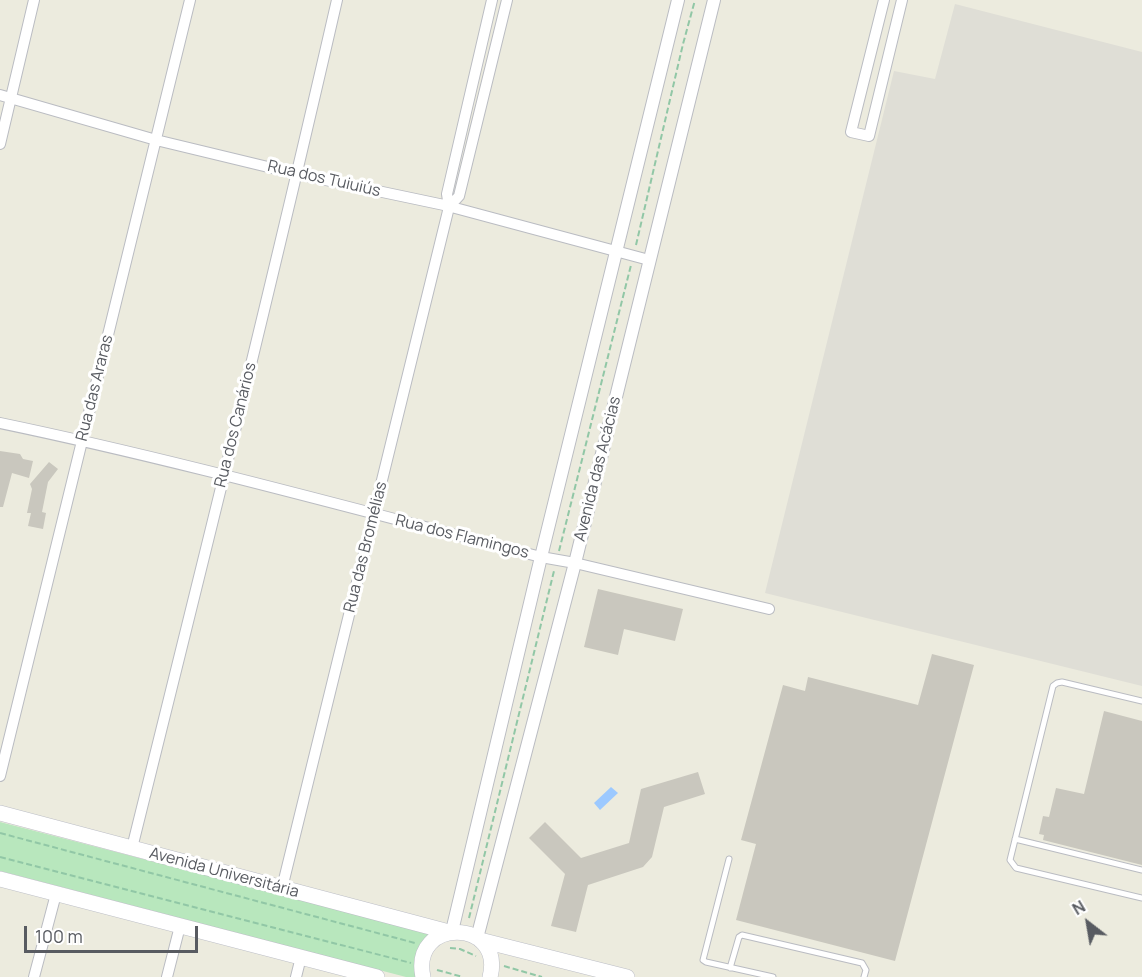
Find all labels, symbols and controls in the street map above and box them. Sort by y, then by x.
street label: Rua dos Tuiuiús [266,157,382,201]
street label: Rua das Araras [73,333,117,443]
street label: Rua dos Canários [211,361,261,489]
street label: Avenida das Acácias [571,395,625,543]
street label: Rua das Bromélias [340,480,392,614]
street label: Rua dos Flamingos [393,511,531,563]
street label: Avenida Universitária [147,844,301,902]
north arrow [1058,893,1118,953]
text: N [1068,895,1089,920]
scale bar [27,914,201,952]
text: 100 m [35,924,83,948]

